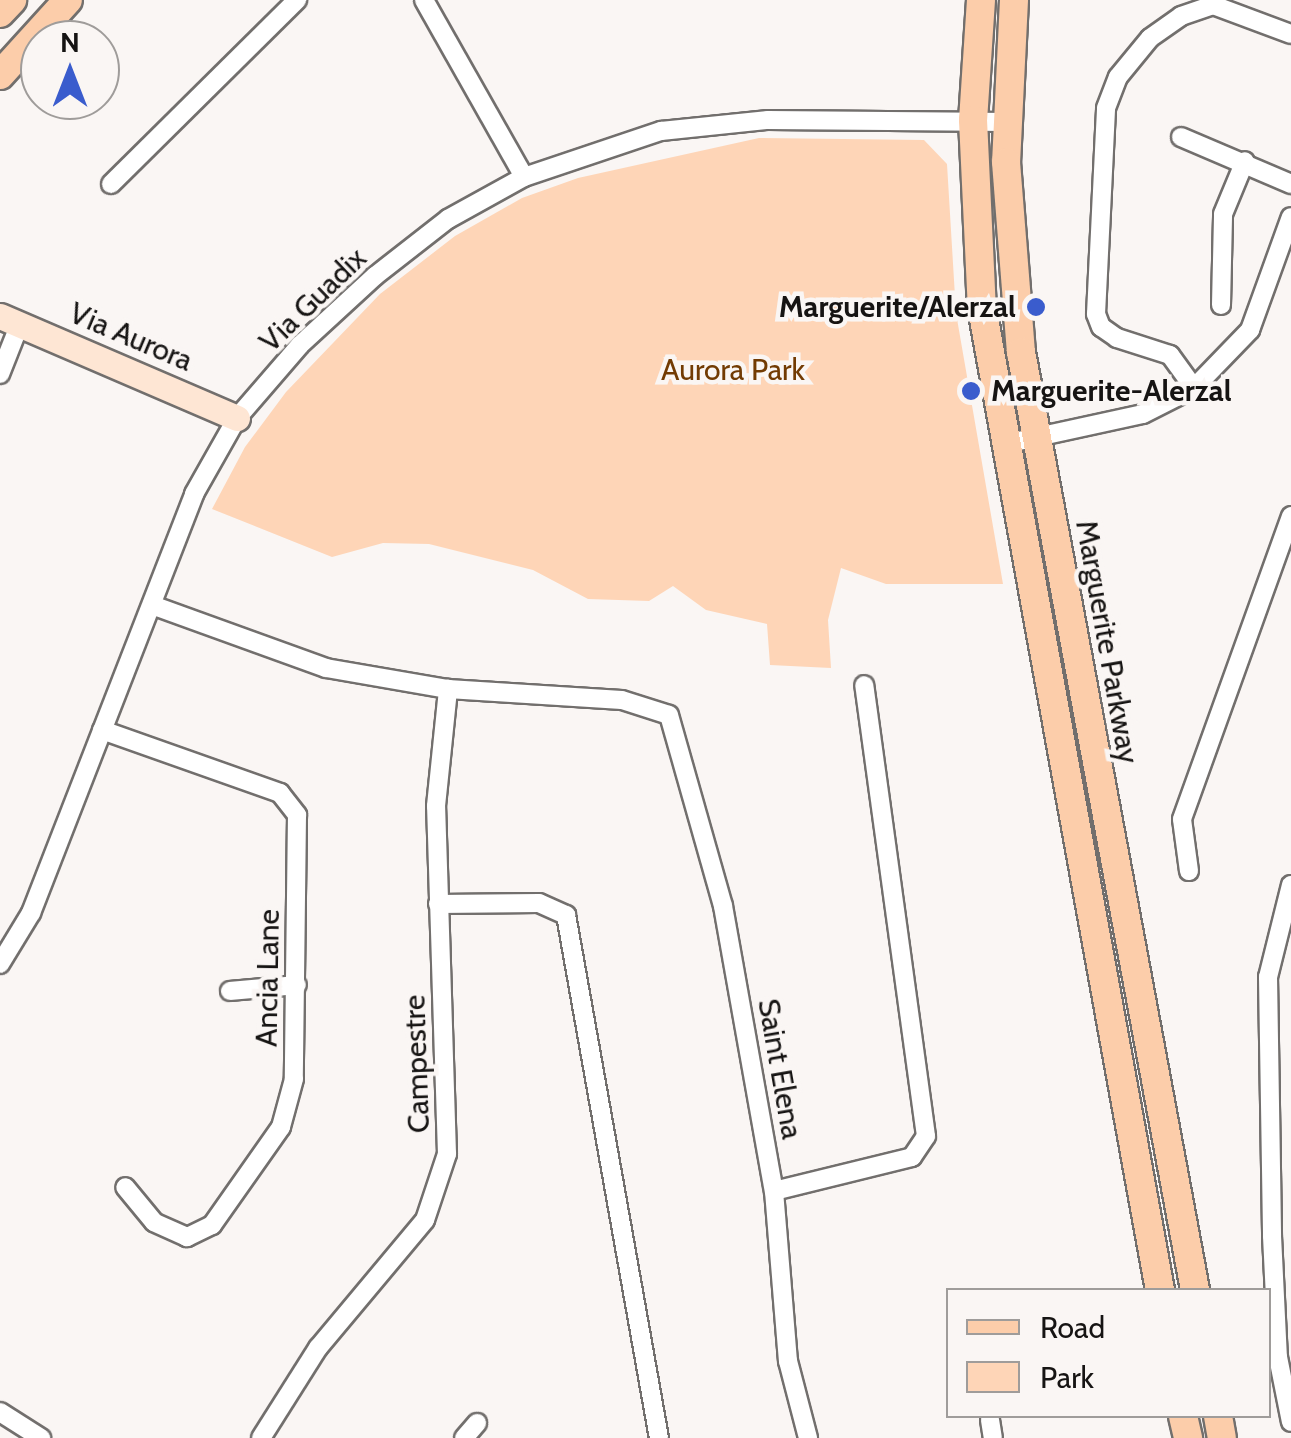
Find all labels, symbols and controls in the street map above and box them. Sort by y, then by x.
north arrow [20,20,120,120]
text: N [60,25,80,59]
street label: Via Guadix [252,240,374,360]
place label: Marguerite/Alerzal [779,289,1016,325]
street label: Via Aurora [64,295,198,379]
marker: Marguerite/Alerzal [1025,296,1047,318]
park label: Aurora Park [661,352,805,388]
place label: Marguerite-Alerzal [991,373,1232,409]
marker: Marguerite-Alerzal [960,380,982,402]
street label: Marguerite Parkway [1068,518,1146,766]
street label: Ancia Lane [249,909,287,1047]
street label: Campestre [397,994,437,1134]
street label: Saint Elena [750,996,810,1142]
legend [946,1288,1271,1418]
text: Road [1040,1309,1105,1346]
text: Park [1040,1359,1094,1396]

